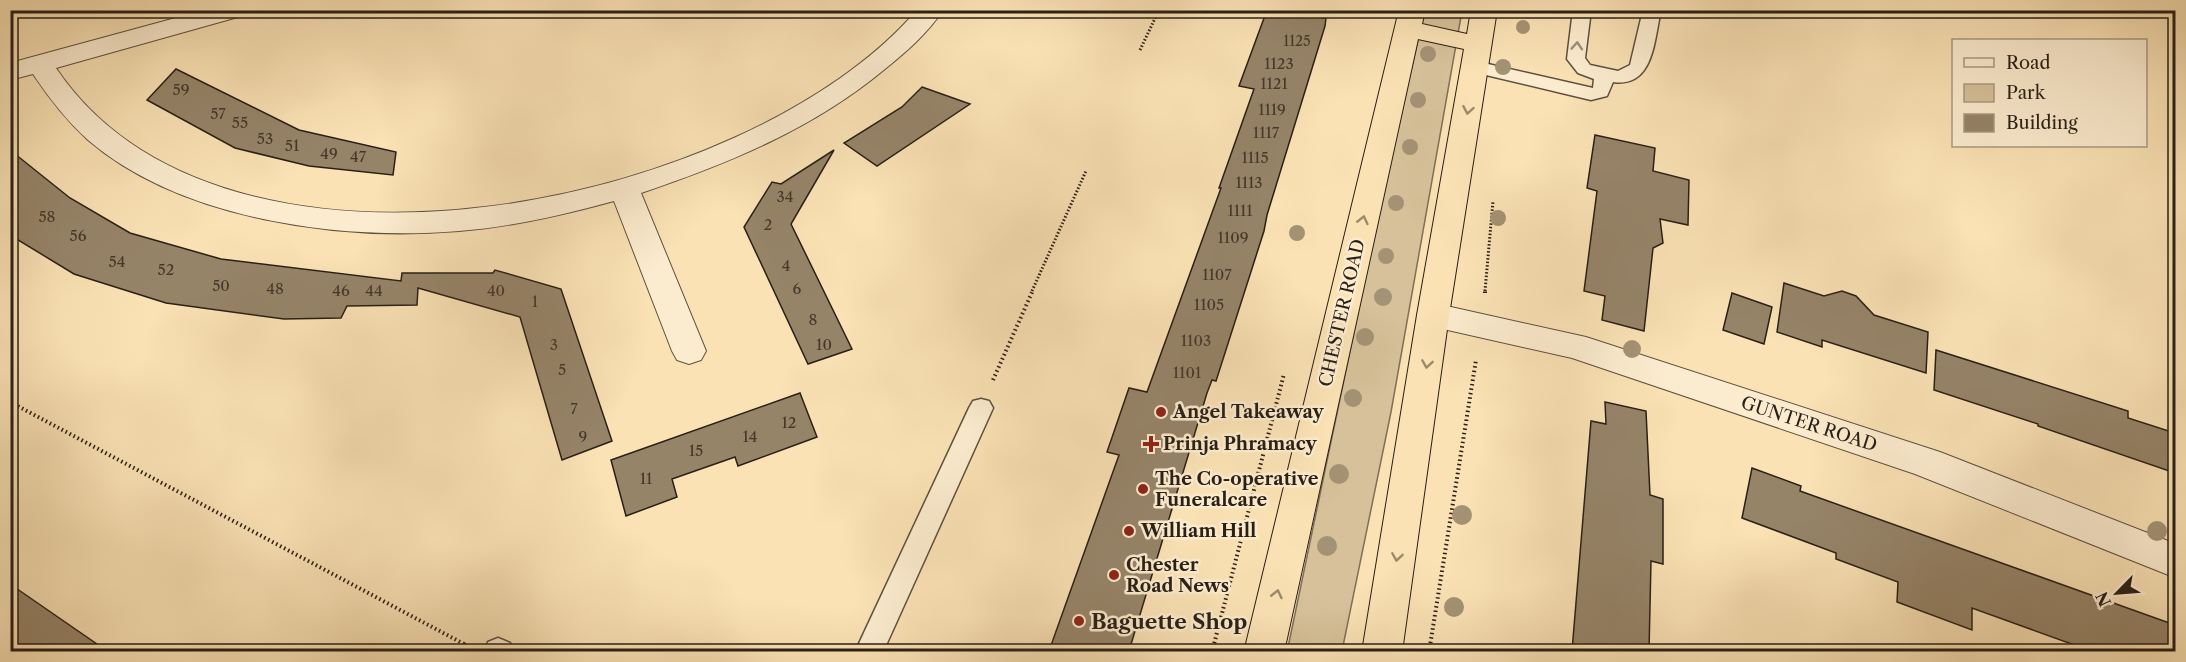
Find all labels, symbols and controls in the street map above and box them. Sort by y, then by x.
house number: 1125 [1283,32,1311,50]
legend [1952,39,2147,147]
one-way arrow [1570,42,1583,51]
text: Road [2006,52,2051,74]
house number: 1123 [1264,54,1294,73]
house number: 1121 [1260,74,1288,93]
house number: 59 [173,80,189,99]
text: Park [2006,82,2047,104]
house number: 1119 [1258,100,1286,119]
house number: 57 [210,104,226,123]
one-way arrow [1462,105,1474,114]
text: Building [2006,112,2078,134]
house number: 55 [232,113,248,132]
house number: 1117 [1253,123,1280,142]
house number: 53 [257,129,273,148]
house number: 51 [285,136,300,155]
house number: 49 [320,144,338,163]
house number: 47 [350,147,367,166]
house number: 1115 [1241,148,1269,167]
house number: 1113 [1235,173,1263,192]
house number: 34 [777,187,793,206]
house number: 1111 [1227,201,1253,220]
house number: 58 [38,207,56,226]
house number: 2 [764,215,772,234]
one-way arrow [1356,216,1369,226]
house number: 56 [70,226,87,245]
house number: 1109 [1218,228,1248,247]
street label: CHESTER ROAD [1314,237,1370,389]
house number: 54 [109,252,125,271]
house number: 4 [782,256,790,275]
house number: 52 [158,260,174,279]
house number: 1107 [1202,265,1232,284]
house number: 50 [212,276,230,295]
house number: 48 [266,279,284,298]
house number: 6 [793,279,802,298]
house number: 46 [332,281,350,300]
house number: 44 [365,281,383,300]
house number: 40 [487,281,505,300]
house number: 1 [532,292,539,311]
house number: 1105 [1194,295,1224,314]
house number: 8 [809,310,818,329]
house number: 1103 [1181,331,1211,350]
house number: 3 [550,335,558,354]
house number: 10 [816,335,832,354]
one-way arrow [1421,359,1434,369]
house number: 5 [558,360,566,379]
house number: 1101 [1173,363,1202,382]
street label: GUNTER ROAD [1738,392,1880,456]
house number: 7 [570,399,578,418]
place label: Angel Takeaway [1172,401,1324,423]
marker: Angel Takeaway [1154,405,1168,419]
house number: 12 [782,413,796,432]
house number: 9 [579,427,587,446]
house number: 14 [743,427,757,446]
place label: Prinja Phramacy [1163,433,1318,455]
marker: Prinja Phramacy [1144,437,1158,451]
house number: 15 [689,441,703,460]
place label: The Co-operative Funeralcare [1155,468,1319,511]
house number: 11 [640,469,653,488]
marker: The Co-operative Funeralcare [1136,482,1150,496]
place label: William Hill [1140,520,1256,542]
marker: William Hill [1122,524,1136,538]
one-way arrow [1391,552,1403,562]
place label: Chester Road News [1126,554,1229,597]
north arrow [2087,563,2147,623]
marker: Chester Road News [1107,568,1121,582]
text: N [2091,589,2115,610]
one-way arrow [1270,590,1283,600]
place label: Baguette Shop [1091,609,1247,634]
marker: Baguette Shop [1072,614,1086,628]

